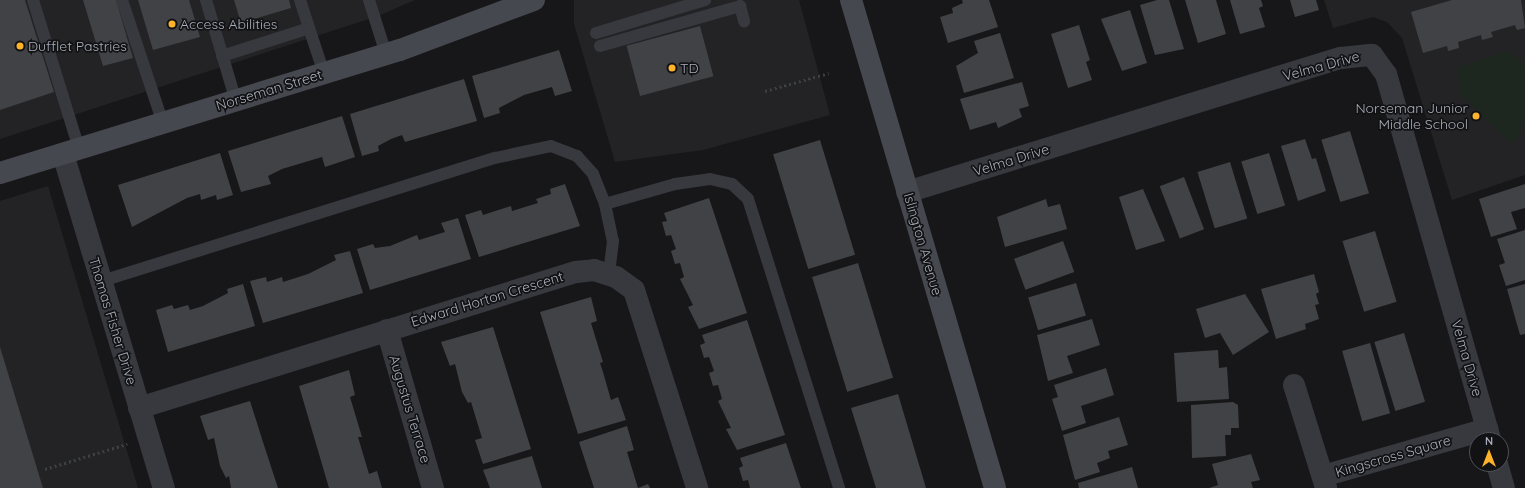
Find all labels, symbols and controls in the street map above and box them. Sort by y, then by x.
place label: Access Abilities [180,16,277,32]
marker: Access Abilities [167,19,177,29]
place label: Dufflet Pastries [28,38,127,54]
marker: Dufflet Pastries [15,41,25,51]
street label: Velma Drive [1281,48,1361,84]
place label: TD [680,60,699,76]
marker: TD [667,63,677,73]
street label: Norseman Street [214,66,324,114]
place label: Norseman Junior Middle School [1355,100,1468,132]
marker: Norseman Junior Middle School [1471,111,1481,121]
street label: Velma Drive [971,140,1051,180]
street label: Islington Avenue [900,191,946,297]
street label: Thomas Fisher Drive [86,255,140,387]
street label: Edward Horton Crescent [409,268,565,330]
street label: Velma Drive [1448,318,1486,398]
street label: Augustus Terrace [386,353,434,465]
street label: Kingscross Square [1333,431,1453,481]
north arrow [1469,432,1509,472]
text: N [1485,434,1493,448]

